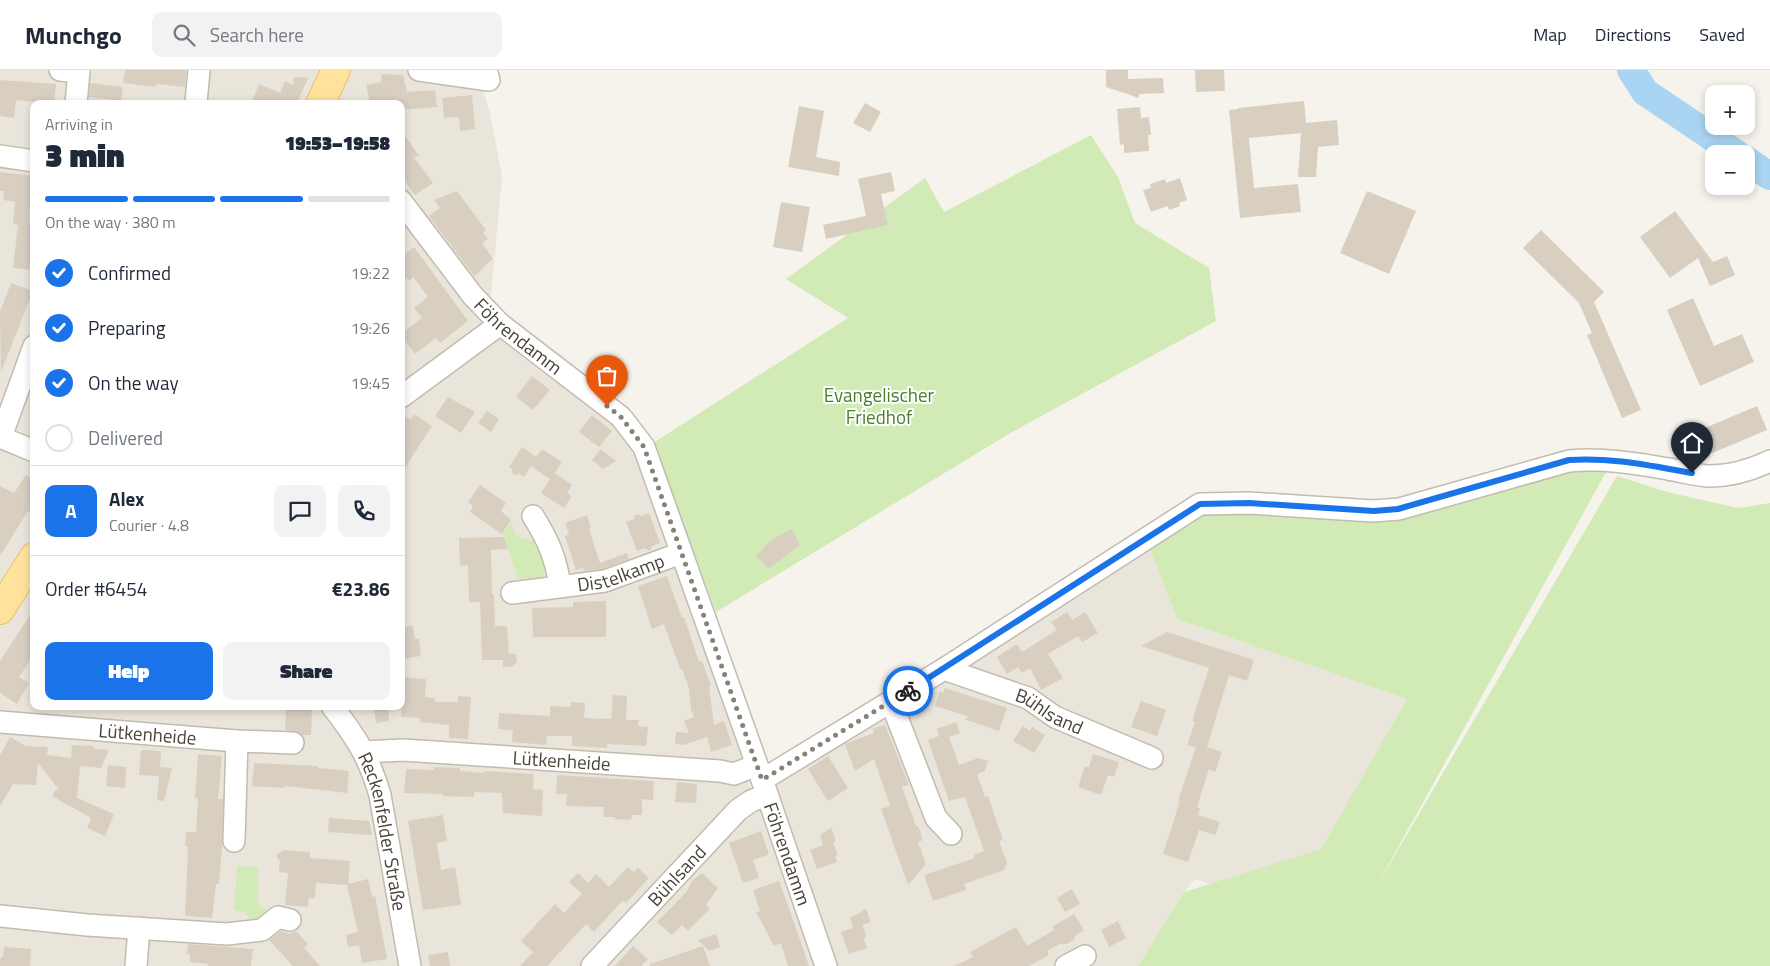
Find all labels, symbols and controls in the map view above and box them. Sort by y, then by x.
search box [152,12,502,57]
text: Munchgo [25,17,122,53]
text: Search here [210,20,304,49]
icon: search [170,21,198,49]
text: Map [1533,21,1567,48]
text: Directions [1595,21,1671,48]
text: Saved [1699,21,1745,48]
map controls [1705,85,1755,195]
button: + [1705,85,1755,135]
text: Arriving in [45,112,113,136]
text: 19:53–19:58 [285,128,390,157]
text: 3 min [45,131,125,179]
button: − [1705,145,1755,195]
text: On the way · 380 m [45,210,176,234]
text: Confirmed [88,258,171,287]
icon: check [45,259,73,287]
text: 19:22 [351,261,390,285]
street label: Föhrendamm [468,291,569,381]
text: Preparing [88,313,165,342]
icon: check [45,314,73,342]
text: 19:26 [351,316,390,340]
pin [586,355,628,406]
icon: bag [593,362,621,390]
text: On the way [88,368,179,397]
icon: check [45,369,73,397]
text: 19:45 [351,371,390,395]
park label: Evangelischer Friedhof [824,380,935,431]
pin [1671,422,1713,473]
text: Delivered [88,423,163,452]
icon: home [1678,429,1706,457]
text: Alex [109,484,144,513]
button: chat [274,485,326,537]
button: phone [338,485,390,537]
text: A [65,496,77,525]
text: Courier · 4.8 [109,513,189,537]
street label: Distelkamp [575,545,668,598]
text: Order #6454 [45,574,147,603]
text: €23.86 [332,574,390,603]
button: Help [45,642,213,700]
button: Share [223,642,390,700]
courier [883,666,933,716]
icon: bike [894,677,922,705]
street label: Bühlsand [1012,680,1088,741]
street label: Lütkenheide [98,715,198,752]
street label: Lütkenheide [512,742,612,778]
street label: Reckenfelder Straße [351,747,415,913]
street label: Föhrendamm [757,798,819,909]
street label: Bühlsand [640,838,713,912]

